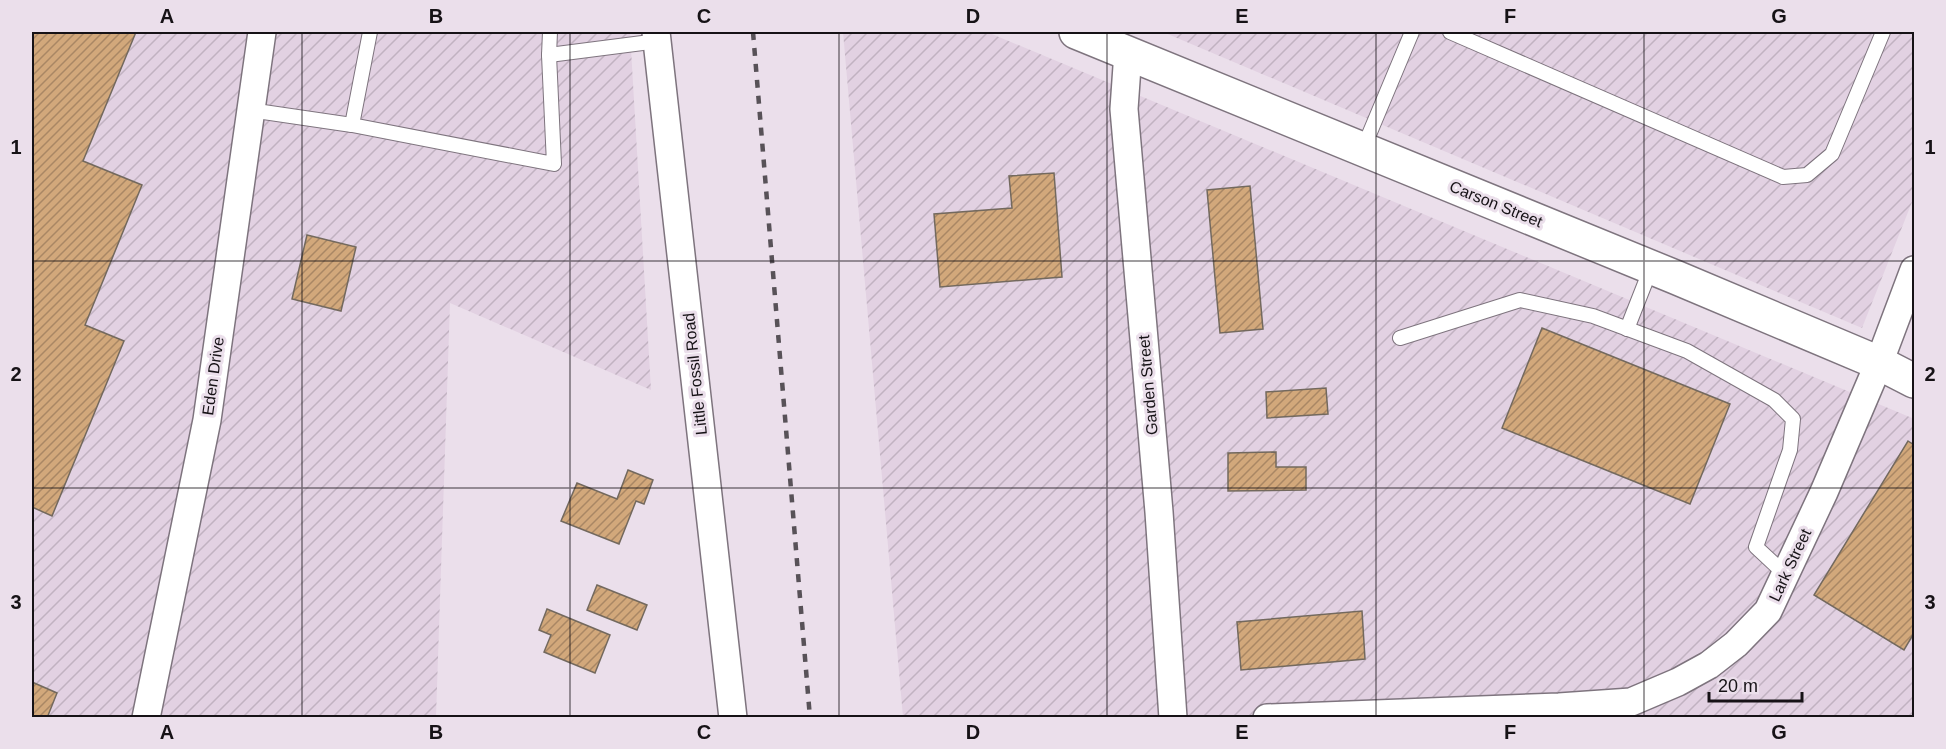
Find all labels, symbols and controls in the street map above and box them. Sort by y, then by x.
text: A [160,5,174,27]
text: B [429,5,443,27]
text: C [697,5,711,27]
text: D [966,5,980,27]
text: E [1235,5,1249,27]
text: F [1504,5,1516,27]
text: G [1771,5,1787,27]
text: 1 [10,136,22,158]
text: 1 [1924,136,1936,158]
street label: Carson Street [1447,178,1545,231]
street label: Little Fossil Road [680,312,710,436]
street label: Garden Street [1135,334,1161,436]
street label: Eden Drive [199,336,227,416]
text: 2 [10,363,22,385]
text: 2 [1924,363,1936,385]
street label: Lark Street [1766,525,1814,604]
text: 3 [10,591,22,613]
text: 3 [1924,591,1936,613]
scale bar [1709,665,1802,703]
text: 20 m [1718,676,1758,696]
text: A [160,721,174,743]
text: B [429,721,443,743]
text: C [697,721,711,743]
text: D [966,721,980,743]
text: E [1235,721,1249,743]
text: F [1504,721,1516,743]
text: G [1771,721,1787,743]

